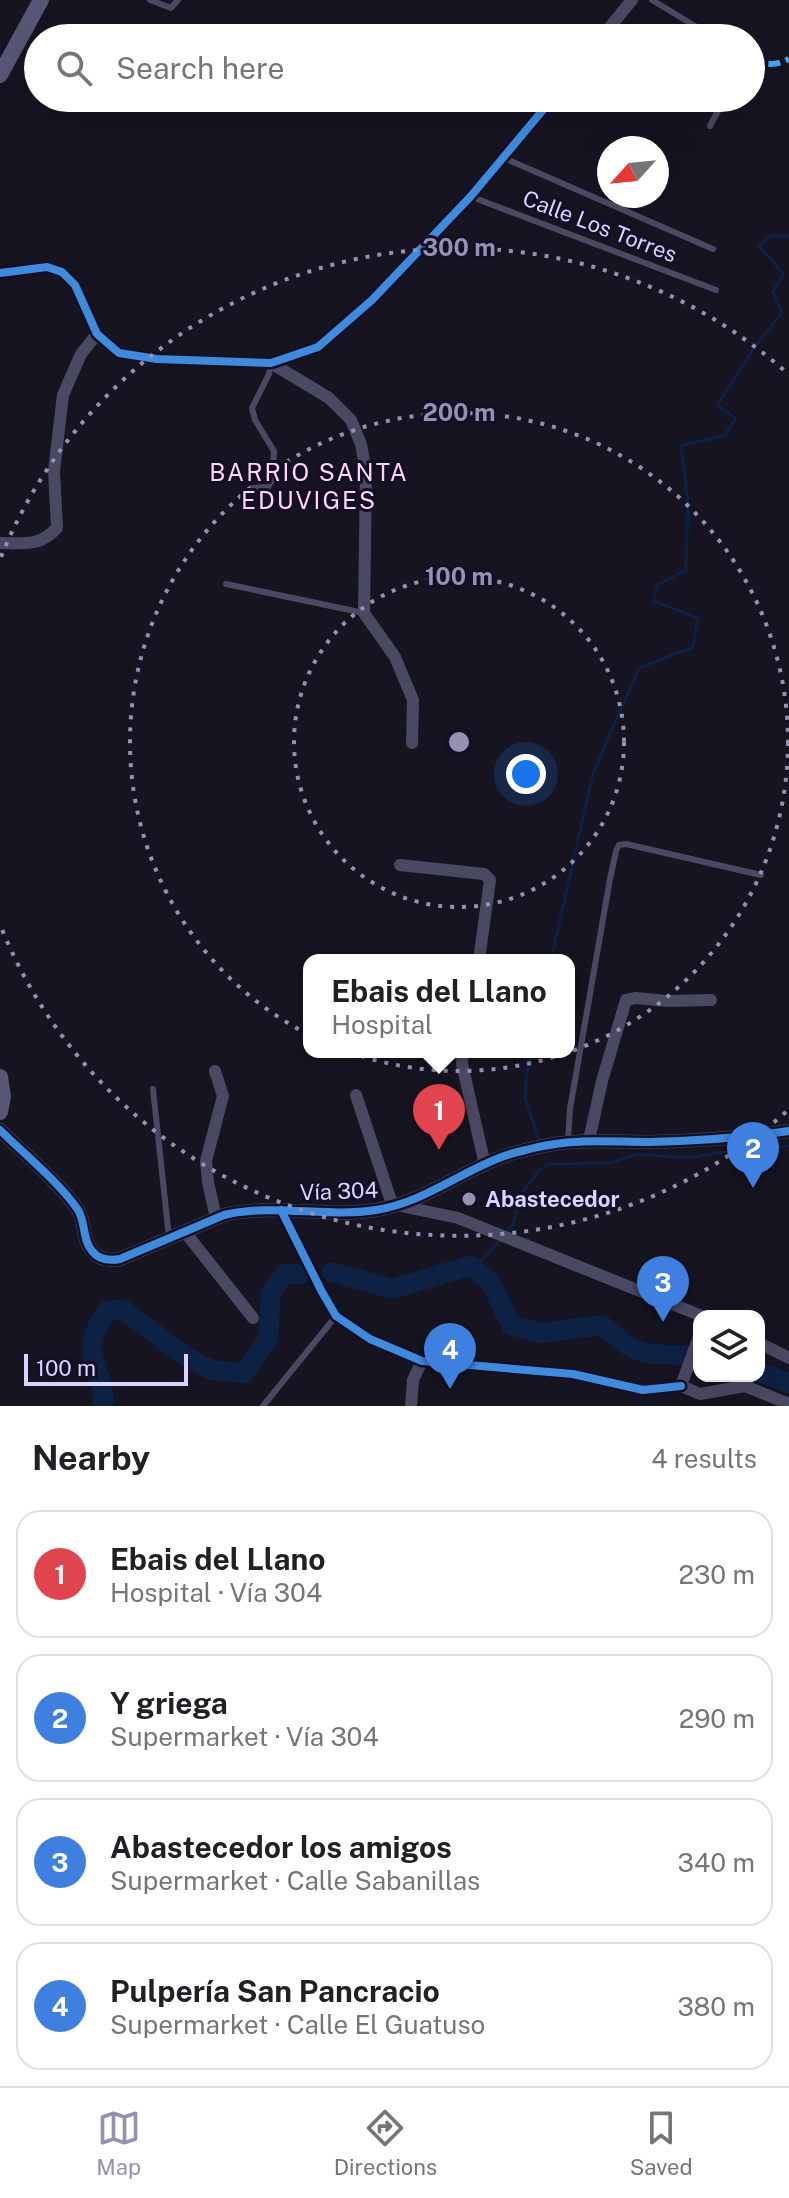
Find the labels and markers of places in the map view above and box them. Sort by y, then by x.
centre of rings [445,728,473,756]
pin: 1 [413,1084,465,1150]
pin: 2 [727,1122,779,1188]
place label: Abastecedor [485,1186,619,1212]
marker: Abastecedor [460,1190,478,1208]
pin: 3 [637,1256,689,1322]
pin: 4 [424,1323,476,1389]

